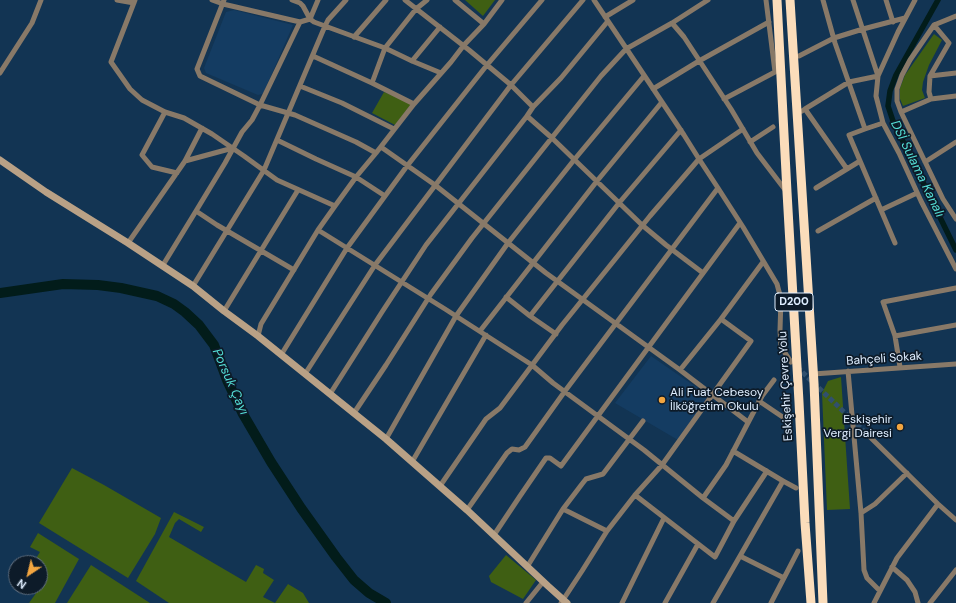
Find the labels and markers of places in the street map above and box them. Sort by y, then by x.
place label: Ali Fuat Cebesoy İlköğretim Okulu [670,386,763,414]
marker: Ali Fuat Cebesoy İlköğretim Okulu [657,395,667,405]
place label: Eskişehir Vergi Dairesi [823,413,892,441]
marker: Eskişehir Vergi Dairesi [895,422,905,432]

